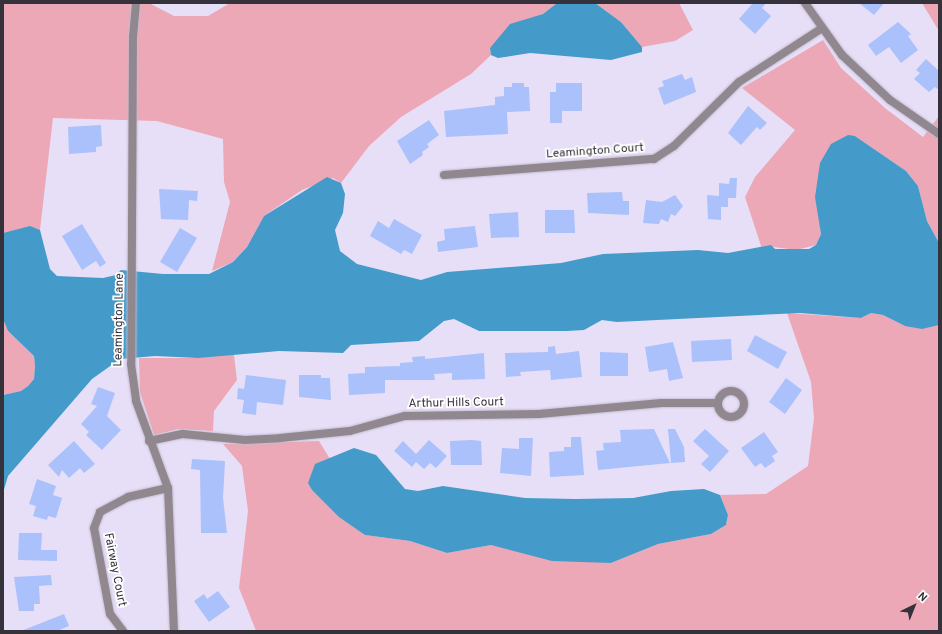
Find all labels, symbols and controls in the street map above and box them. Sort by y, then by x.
street label: Leamington Court [546,141,644,163]
street label: Leamington Lane [112,273,128,367]
street label: Arthur Hills Court [408,396,504,412]
street label: Fairway Court [100,532,128,608]
north arrow [894,586,934,626]
text: N [915,589,930,605]

